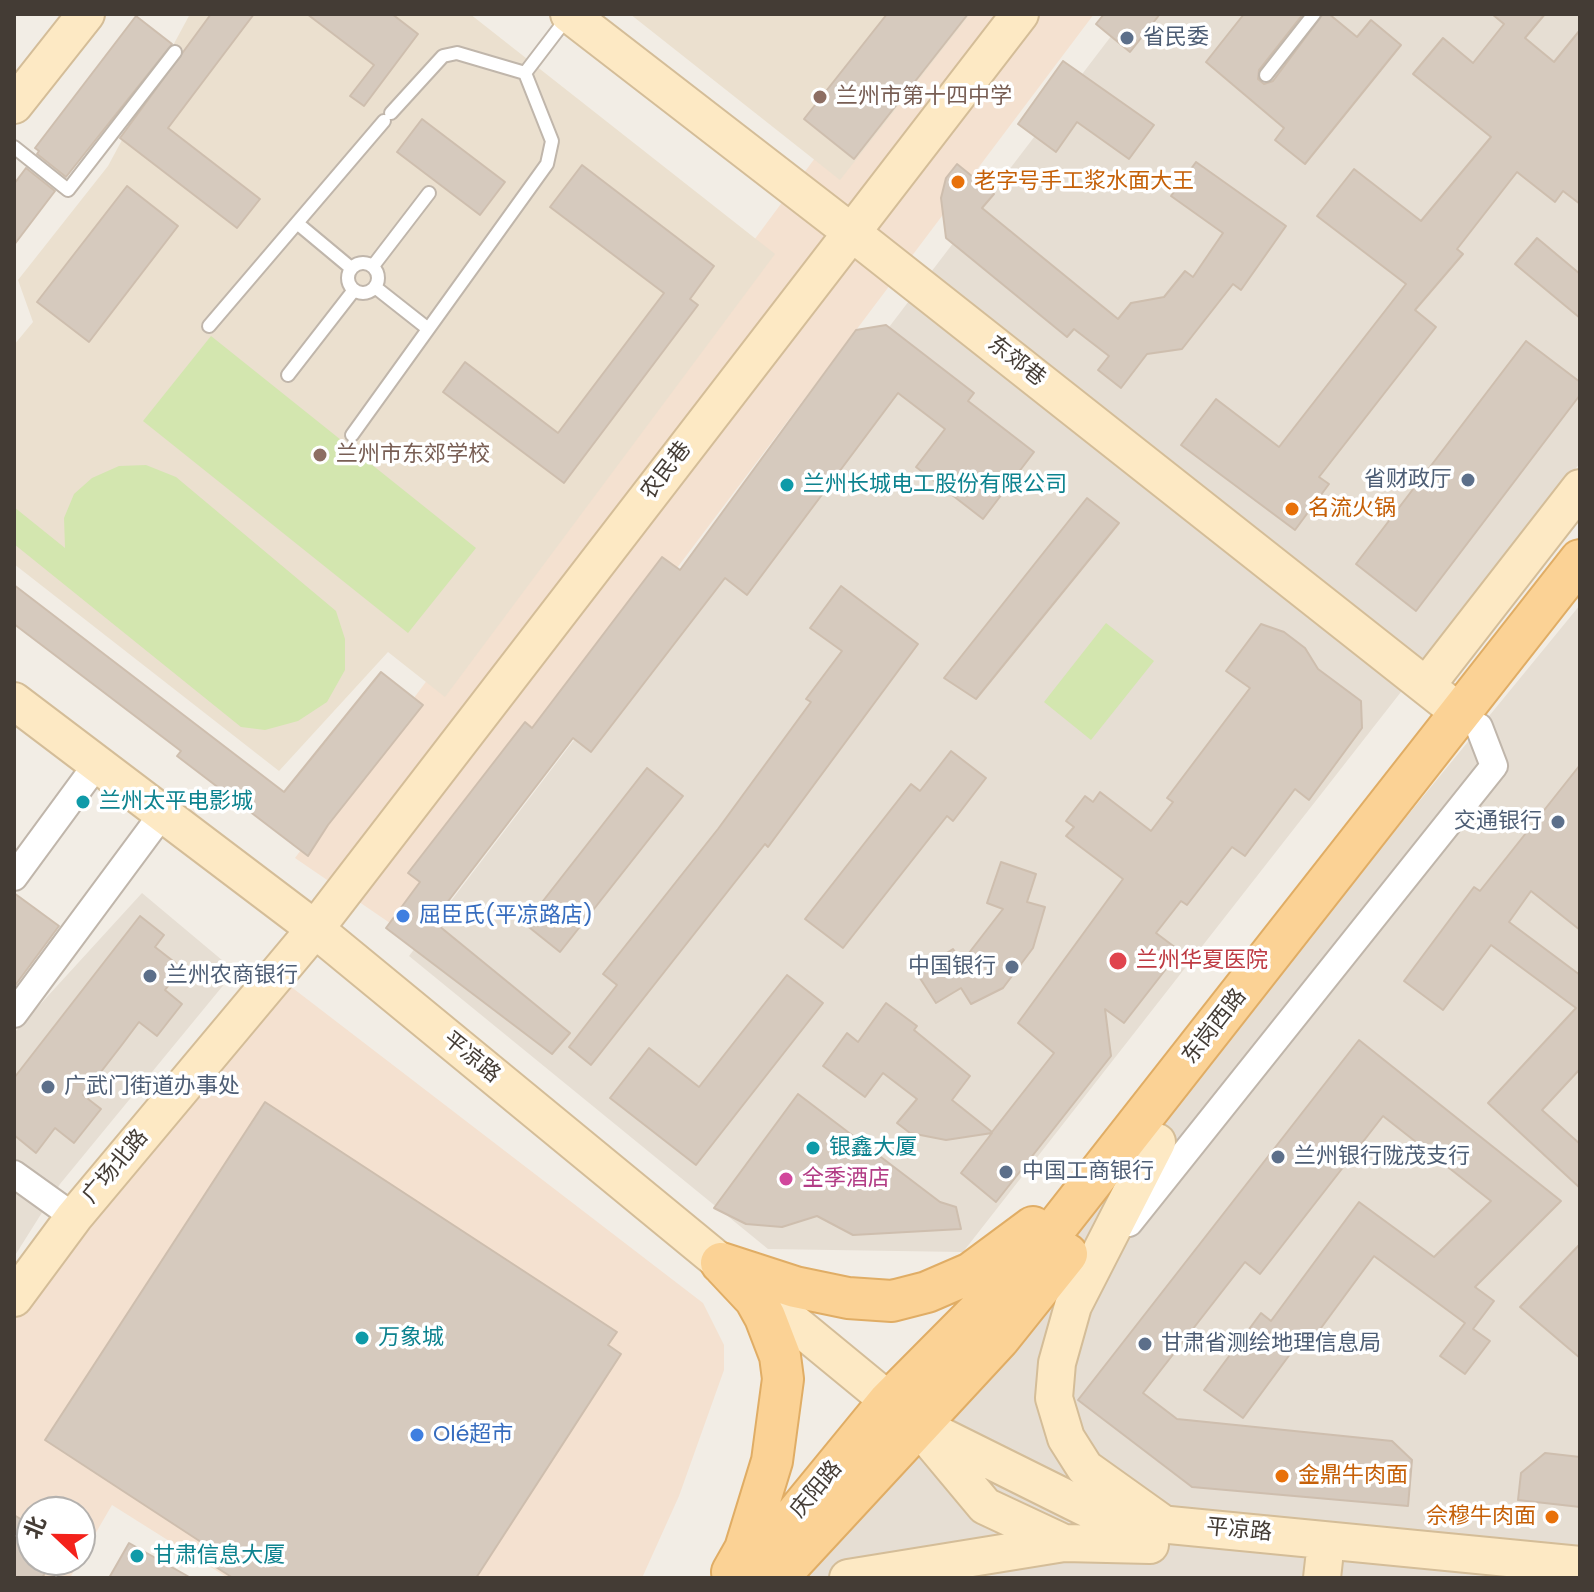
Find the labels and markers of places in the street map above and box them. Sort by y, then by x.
place label: 省民委 [1143,25,1209,51]
marker: 省民委 [1118,29,1136,47]
place label: 兰州市第十四中学 [836,84,1012,110]
marker: 兰州市第十四中学 [811,88,829,106]
place label: 老字号手工浆水面大王 [974,169,1194,195]
marker: 老字号手工浆水面大王 [949,173,967,191]
place label: 兰州市东郊学校 [336,442,490,468]
marker: 兰州市东郊学校 [311,446,329,464]
place label: 省财政厅 [1364,467,1452,493]
marker: 省财政厅 [1459,471,1477,489]
place label: 兰州长城电工股份有限公司 [803,472,1067,498]
marker: 兰州长城电工股份有限公司 [778,476,796,494]
place label: 名流火锅 [1308,496,1396,522]
marker: 名流火锅 [1283,500,1301,518]
place label: 兰州太平电影城 [99,789,253,815]
marker: 兰州太平电影城 [74,793,92,811]
place label: 交通银行 [1454,809,1542,835]
marker: 交通银行 [1549,813,1567,831]
place label: 屈臣氏(平凉路店) [419,903,593,929]
marker: 屈臣氏(平凉路店) [394,907,412,925]
place label: 兰州华夏医院 [1136,948,1268,974]
marker: 兰州华夏医院 [1107,950,1129,972]
place label: 中国银行 [908,954,996,980]
marker: 中国银行 [1003,958,1021,976]
place label: 兰州农商银行 [166,963,298,989]
marker: 兰州农商银行 [141,967,159,985]
place label: 广武门街道办事处 [64,1074,240,1100]
marker: 广武门街道办事处 [39,1078,57,1096]
place label: 银鑫大厦 [829,1135,917,1161]
marker: 银鑫大厦 [804,1139,822,1157]
place label: 兰州银行陇茂支行 [1294,1144,1470,1170]
marker: 兰州银行陇茂支行 [1269,1148,1287,1166]
place label: 中国工商银行 [1022,1159,1154,1185]
marker: 中国工商银行 [997,1163,1015,1181]
place label: 全季酒店 [802,1166,890,1192]
marker: 全季酒店 [777,1170,795,1188]
place label: 万象城 [378,1325,444,1351]
marker: 万象城 [353,1329,371,1347]
place label: 甘肃省测绘地理信息局 [1161,1331,1381,1357]
marker: 甘肃省测绘地理信息局 [1136,1335,1154,1353]
place label: Olé超市 [433,1422,513,1448]
marker: Olé超市 [408,1426,426,1444]
place label: 金鼎牛肉面 [1298,1463,1408,1489]
marker: 金鼎牛肉面 [1273,1467,1291,1485]
place label: 佘穆牛肉面 [1426,1504,1536,1530]
marker: 佘穆牛肉面 [1543,1508,1561,1526]
place label: 甘肃信息大厦 [153,1543,285,1569]
marker: 甘肃信息大厦 [128,1547,146,1565]

